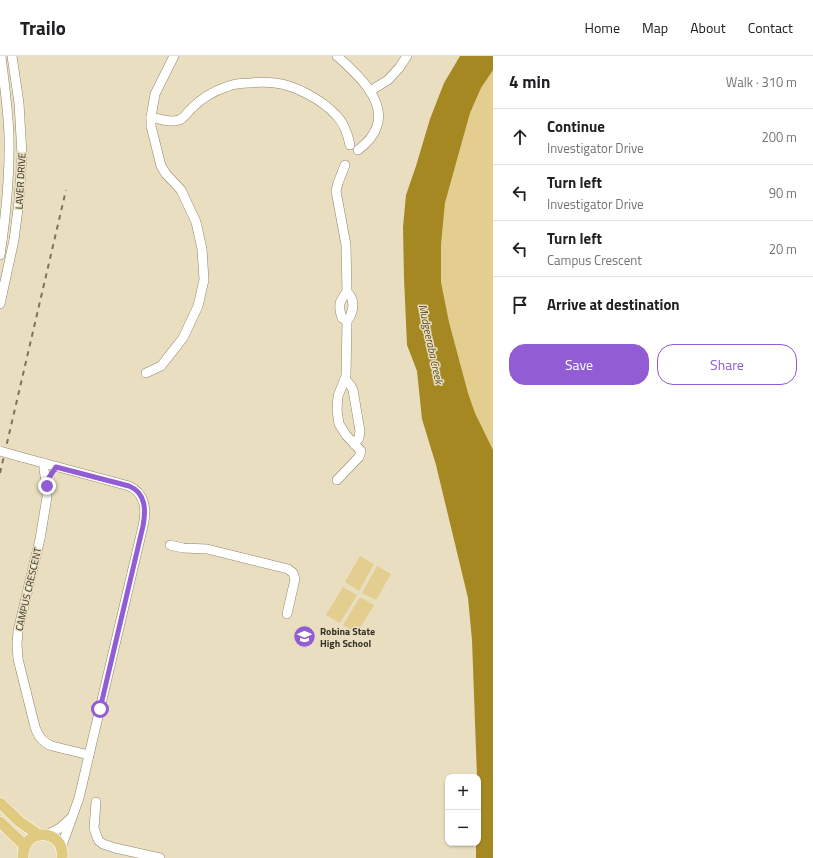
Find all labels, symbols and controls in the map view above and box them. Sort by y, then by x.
text: Trailo [20,13,66,42]
text: Home [585,17,620,38]
text: Map [642,17,668,38]
text: About [690,17,726,38]
text: Contact [748,17,793,38]
text: 4 min [509,69,550,95]
text: Walk · 310 m [726,72,797,92]
text: Continue [547,115,605,138]
icon: ahead [509,126,531,148]
text: 200 m [761,127,797,147]
text: Investigator Drive [547,138,644,158]
street label: LAVER DRIVE [12,152,29,210]
text: Turn left [547,171,602,194]
icon: left [509,182,531,204]
text: 90 m [769,183,797,203]
text: Investigator Drive [547,194,644,214]
text: Turn left [547,227,602,250]
icon: left [509,238,531,260]
text: 20 m [769,239,797,259]
text: Campus Crescent [547,250,642,270]
text: Arrive at destination [547,293,680,316]
icon: arrive [509,294,531,316]
water label: Mudgeeraba Creek [415,303,447,386]
button: Save [509,344,649,385]
button: Share [657,344,797,385]
route end [38,477,56,495]
street label: CAMPUS CRESCENT [12,545,46,632]
school or university icon: Robina State High School [292,624,318,650]
place label: Robina State High School [320,624,375,651]
route start [91,700,109,718]
map controls [445,774,481,846]
button: + [445,774,481,810]
button: − [445,810,481,846]

